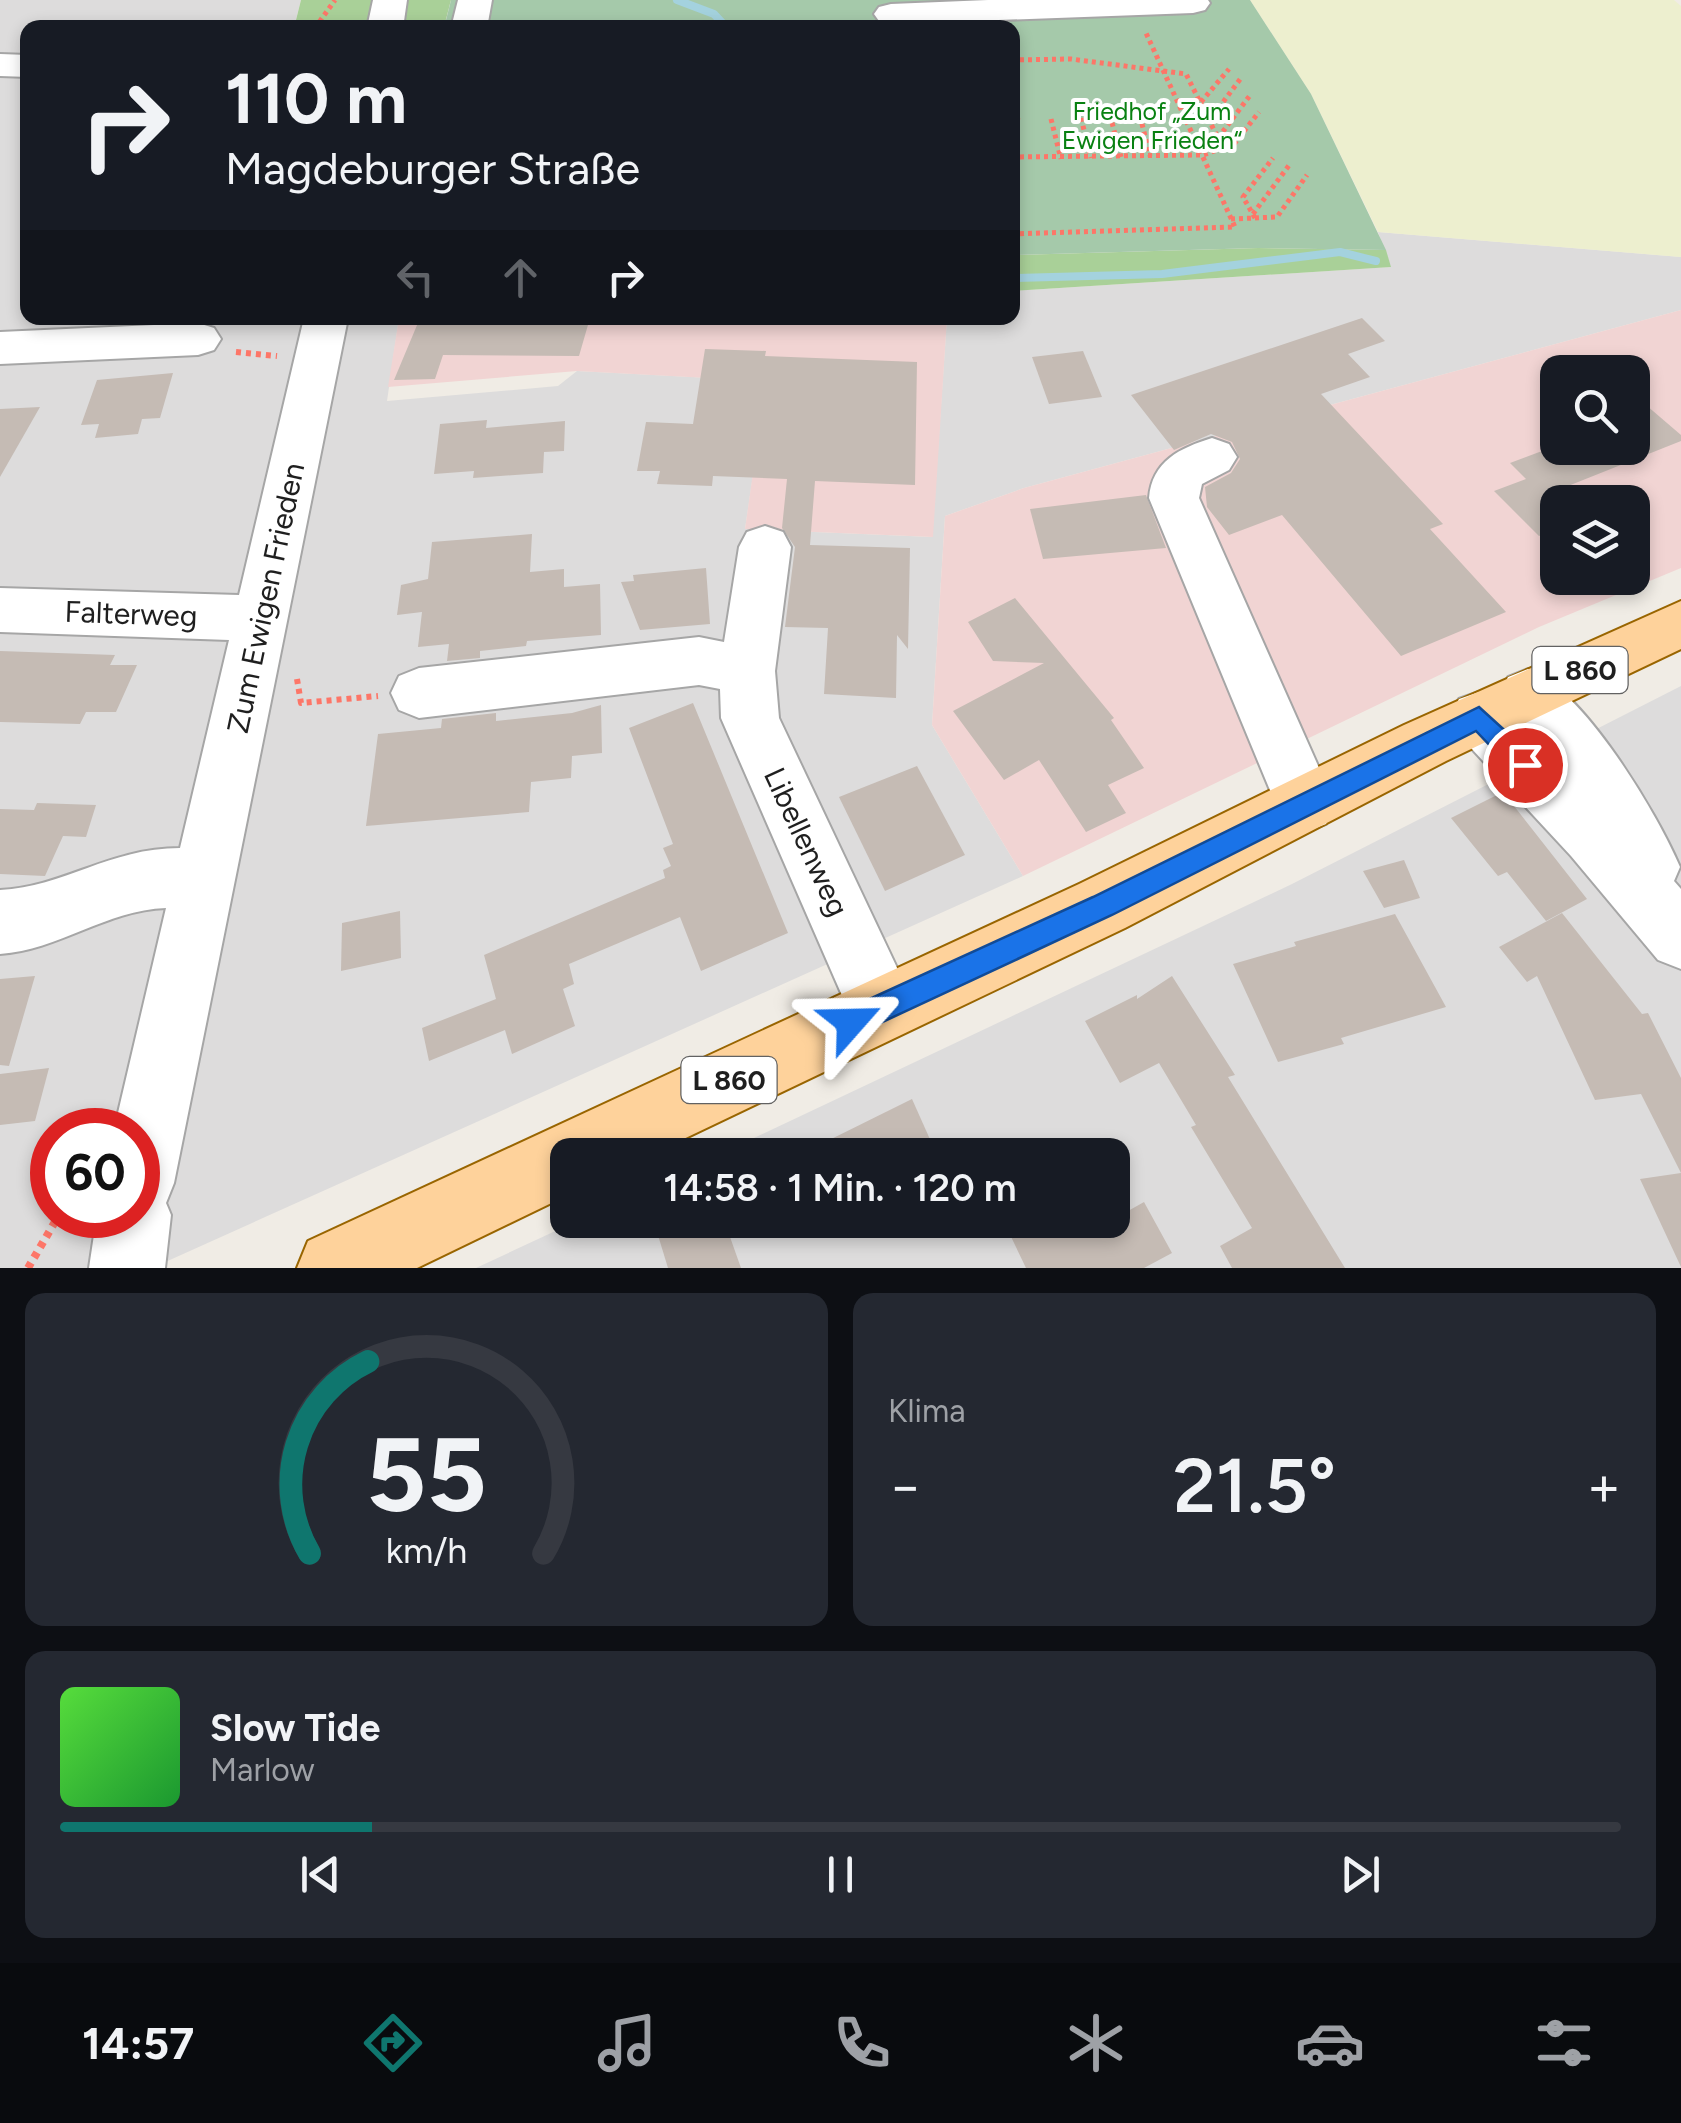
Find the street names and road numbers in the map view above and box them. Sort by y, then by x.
street label: Zum Ewigen Frieden [219,459,312,736]
street label: Falterweg [64,593,198,634]
road number: L 860 [1532,647,1628,693]
street label: Libellenweg [756,762,857,922]
road number: L 860 [682,1057,776,1103]

